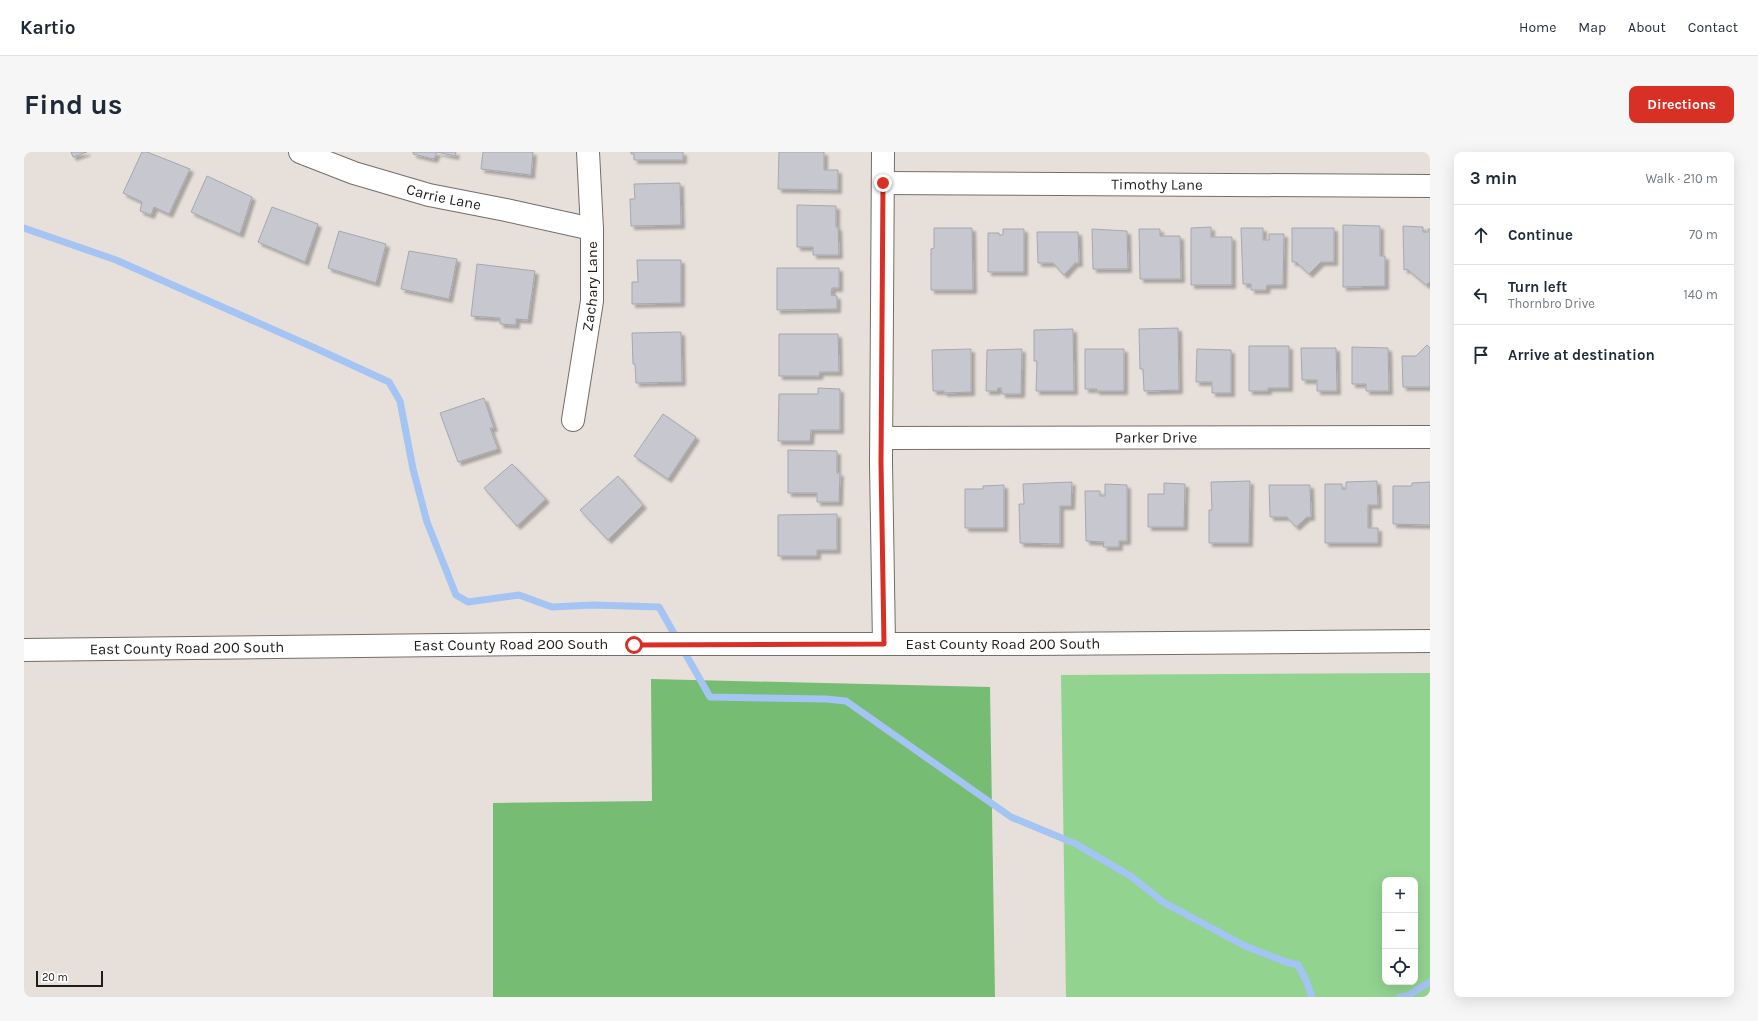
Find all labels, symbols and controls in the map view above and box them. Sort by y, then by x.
text: Kartio [20,17,75,39]
text: Home [1519,19,1556,36]
text: Map [1578,19,1606,36]
text: About [1628,19,1666,36]
text: Contact [1688,19,1738,36]
button: Directions [1629,86,1734,123]
text: Find us [24,88,123,121]
text: 3 min [1470,168,1517,188]
text: Walk · 210 m [1645,171,1718,186]
route end [874,174,892,192]
street label: Timothy Lane [1111,175,1203,194]
street label: Carrie Lane [404,180,483,214]
icon: ahead [1470,224,1492,246]
text: Continue [1508,226,1573,244]
text: 70 m [1689,227,1718,242]
street label: Zachary Lane [578,241,601,333]
text: Turn left [1508,278,1567,296]
icon: left [1470,284,1492,306]
text: 140 m [1683,287,1718,302]
text: Thornbro Drive [1508,296,1595,311]
icon: arrive [1470,344,1492,366]
text: Arrive at destination [1508,346,1655,364]
street label: Parker Drive [1115,428,1197,447]
street label: East County Road 200 South [906,634,1100,653]
street label: East County Road 200 South [413,635,608,654]
route start [625,636,643,654]
street label: East County Road 200 South [89,638,284,658]
map controls [1382,877,1418,985]
button: + [1382,877,1418,913]
button: − [1382,913,1418,949]
button: locate [1382,949,1418,985]
scale bar [36,969,103,988]
text: 20 m [42,971,68,984]

